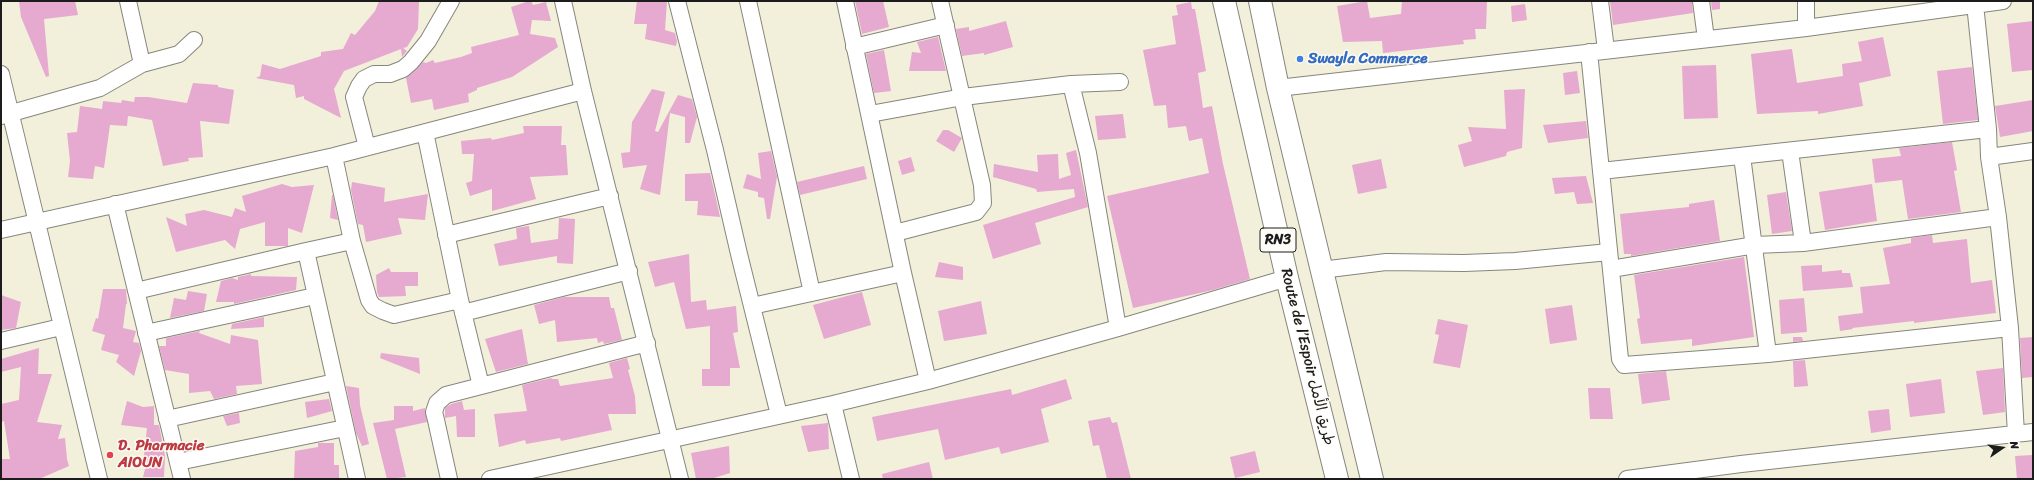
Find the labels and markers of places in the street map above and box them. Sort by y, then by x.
place label: Swayla Commerce [1308,50,1427,68]
marker: Swayla Commerce [1295,54,1305,64]
place label: D. Pharmacie AIOUN [118,437,204,472]
marker: D. Pharmacie AIOUN [105,450,115,460]

